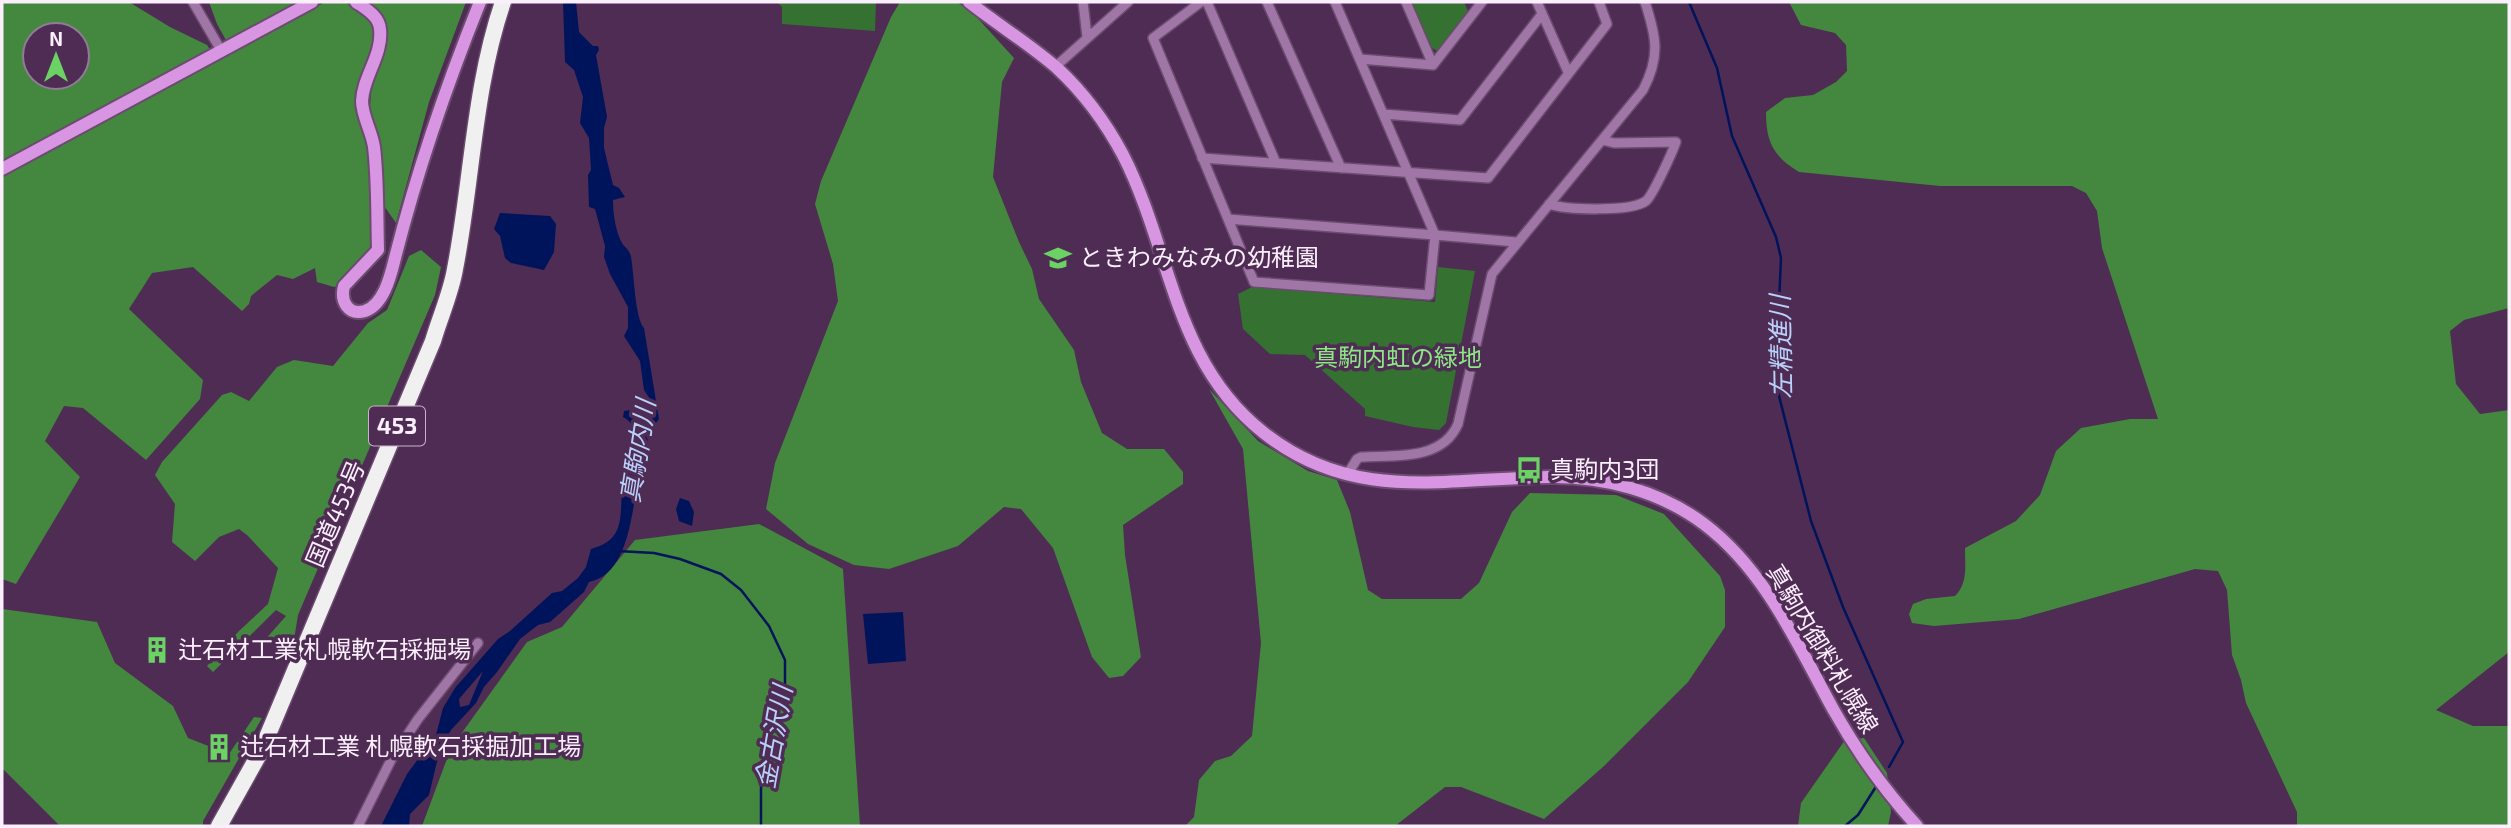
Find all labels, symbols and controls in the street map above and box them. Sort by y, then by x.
north arrow [21,21,91,91]
text: N [49,27,63,50]
place label: ときわみなみの幼稚園 [1079,242,1319,271]
school or university icon: ときわみなみの幼稚園 [1043,243,1073,273]
water label: 左精進川 [1763,292,1796,399]
park label: 真駒内虹の緑地 [1314,342,1482,371]
water label: 真駒内川 [613,394,660,505]
road number: 453 [369,406,425,446]
place label: 真駒内3団 [1550,454,1659,483]
bus stop icon: 真駒内3団 [1514,455,1544,485]
street label: 国道453号 [299,456,370,571]
street label: 真駒内御料札幌線 [1761,558,1885,738]
place label: 辻石材工業 札幌軟石採掘場 [178,634,471,663]
building icon: 辻石材工業 札幌軟石採掘場 [142,635,172,665]
water label: 金古沢川 [748,680,797,791]
place label: 辻石材工業 札幌軟石採掘加工場 [240,731,581,760]
building icon: 辻石材工業 札幌軟石採掘加工場 [204,732,234,762]

